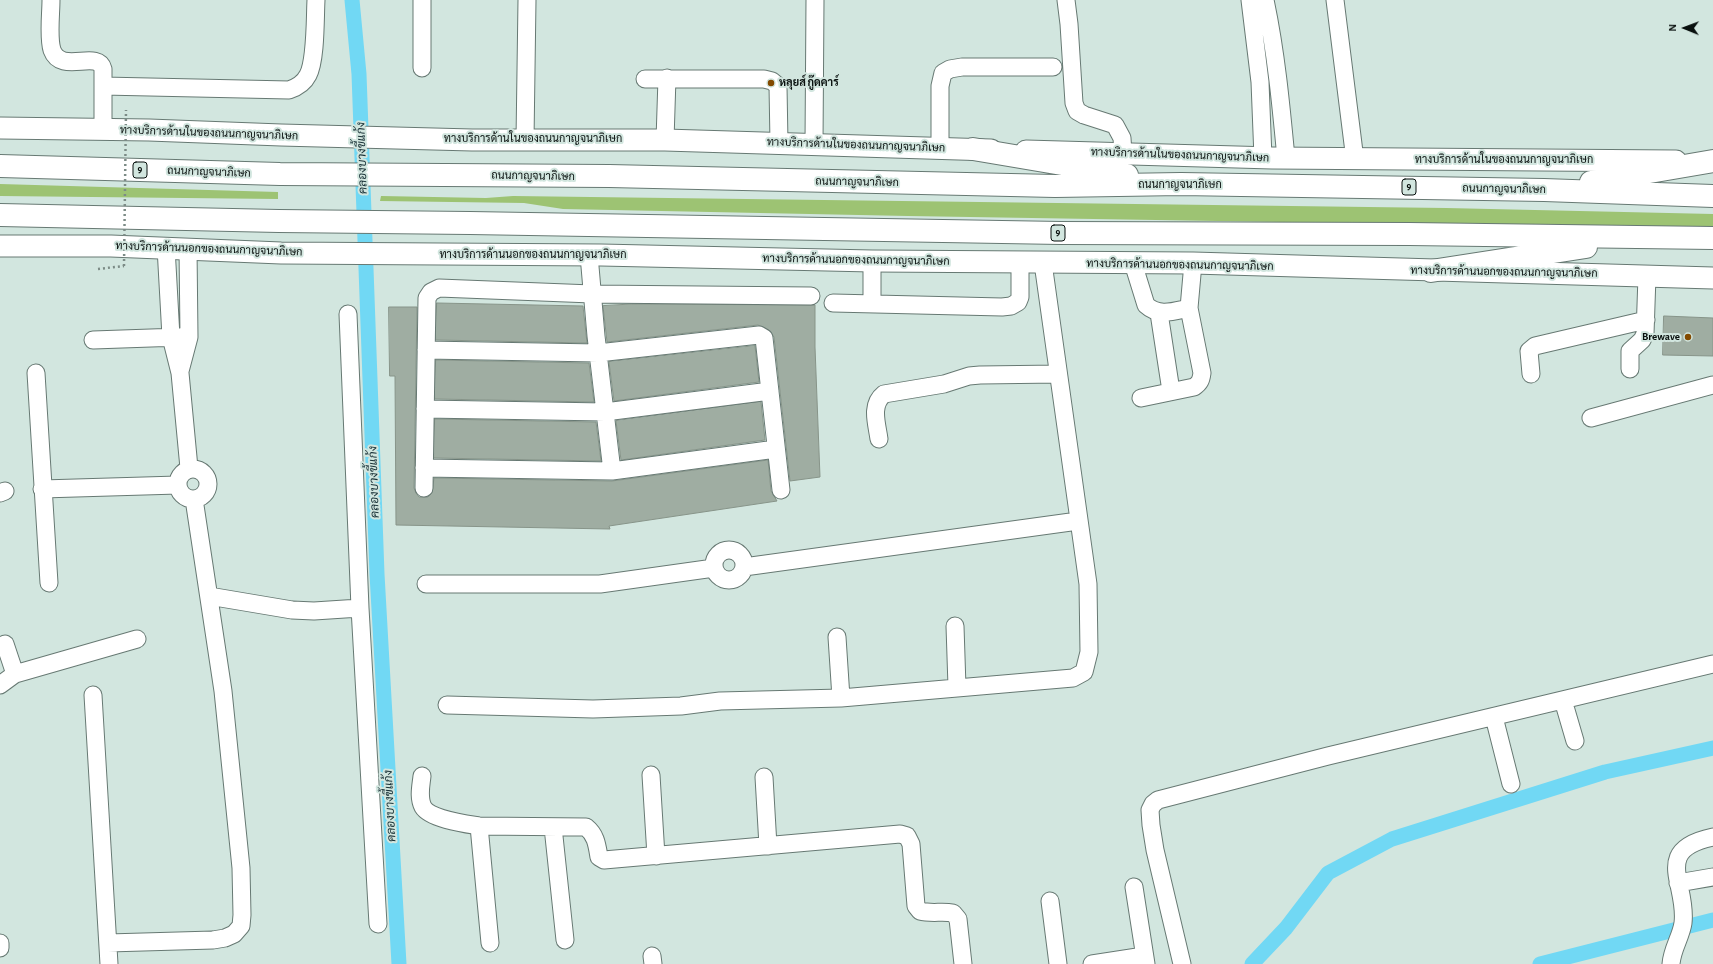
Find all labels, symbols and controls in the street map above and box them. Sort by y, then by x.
north arrow [1665,8,1705,48]
text: N [1667,24,1678,32]
place label: หลุยส์ กู๊ดคาร์ [779,76,839,90]
marker: หลุยส์ กู๊ดคาร์ [766,78,776,88]
water label: คลองบางขี้แก้ง [354,122,370,194]
street label: ทางบริการด้านในของถนนกาญจนาภิเษก [120,123,298,143]
street label: ทางบริการด้านในของถนนกาญจนาภิเษก [444,132,622,146]
street label: ทางบริการด้านในของถนนกาญจนาภิเษก [767,135,945,155]
street label: ทางบริการด้านในของถนนกาญจนาภิเษก [1091,145,1269,165]
street label: ทางบริการด้านในของถนนกาญจนาภิเษก [1415,153,1593,167]
road number: 9 [133,162,147,178]
street label: ถนนกาญจนาภิเษก [167,164,251,180]
street label: ถนนกาญจนาภิเษก [491,169,575,183]
street label: ถนนกาญจนาภิเษก [815,175,899,189]
street label: ถนนกาญจนาภิเษก [1138,178,1222,192]
road number: 9 [1402,179,1416,195]
street label: ถนนกาญจนาภิเษก [1462,182,1546,196]
road number: 9 [1051,225,1065,241]
street label: ทางบริการด้านนอกของถนนกาญจนาภิเษก [115,239,303,259]
street label: ทางบริการด้านนอกของถนนกาญจนาภิเษก [439,248,627,262]
street label: ทางบริการด้านนอกของถนนกาญจนาภิเษก [762,252,950,268]
street label: ทางบริการด้านนอกของถนนกาญจนาภิเษก [1086,257,1274,273]
street label: ทางบริการด้านนอกของถนนกาญจนาภิเษก [1410,264,1598,280]
place label: Brewave [1642,330,1680,344]
marker: Brewave [1683,332,1693,342]
water label: คลองบางขี้แก้ง [366,446,382,518]
water label: คลองบางขี้แก้ง [381,770,399,842]

